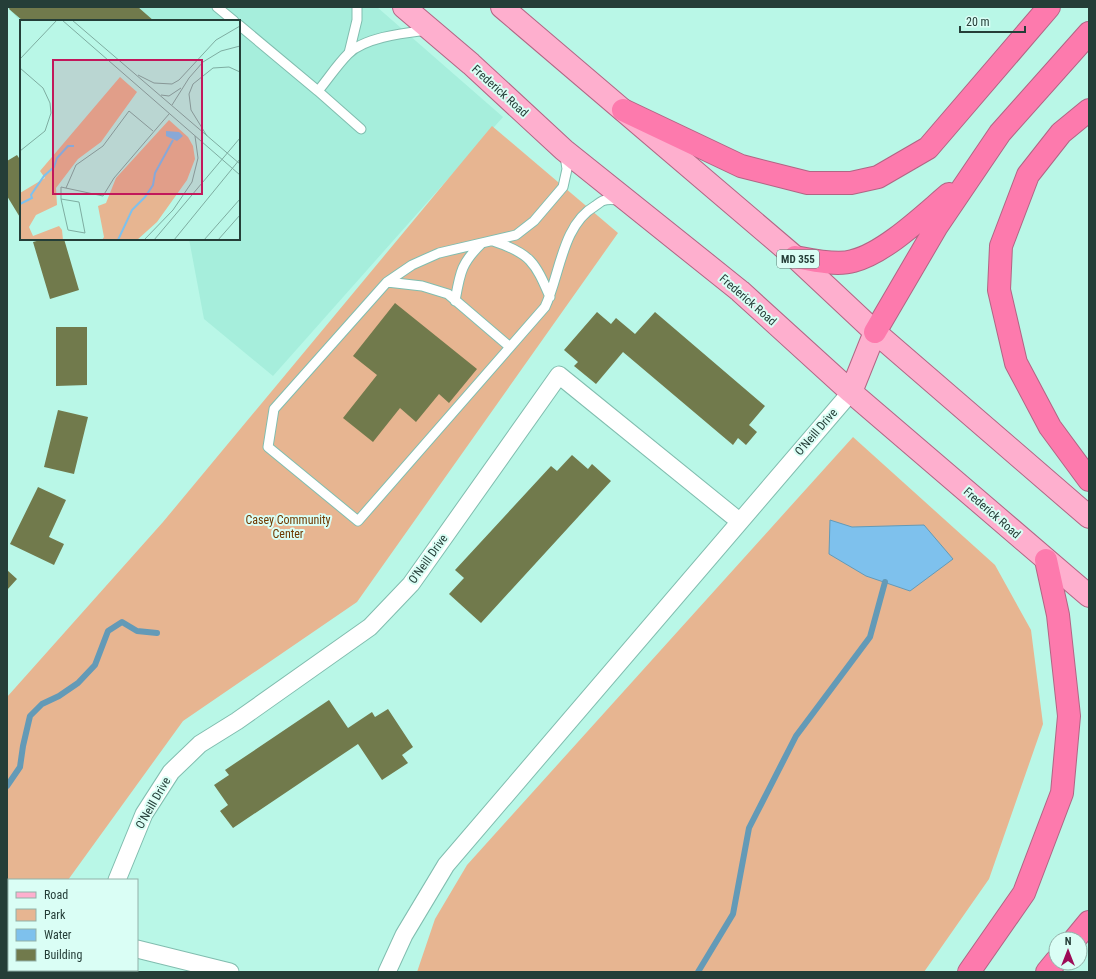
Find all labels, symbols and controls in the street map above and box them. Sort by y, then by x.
scale bar [960,8,1025,34]
text: 20 m [966,15,990,29]
inset map [20,20,240,240]
street label: Frederick Road [469,62,531,120]
road number: MD 355 [777,250,819,268]
street label: Frederick Road [717,272,779,328]
street label: O'Neill Drive [792,405,840,458]
street label: Frederick Road [961,485,1023,541]
park label: Casey Community Center [245,513,331,541]
street label: O'Neill Drive [405,531,451,586]
street label: O'Neill Drive [133,774,174,831]
legend [8,879,138,971]
text: Road [44,888,68,902]
text: Park [44,908,66,922]
text: Water [44,928,72,942]
north arrow [1048,931,1088,971]
text: N [1065,935,1072,948]
text: Building [44,948,82,962]

